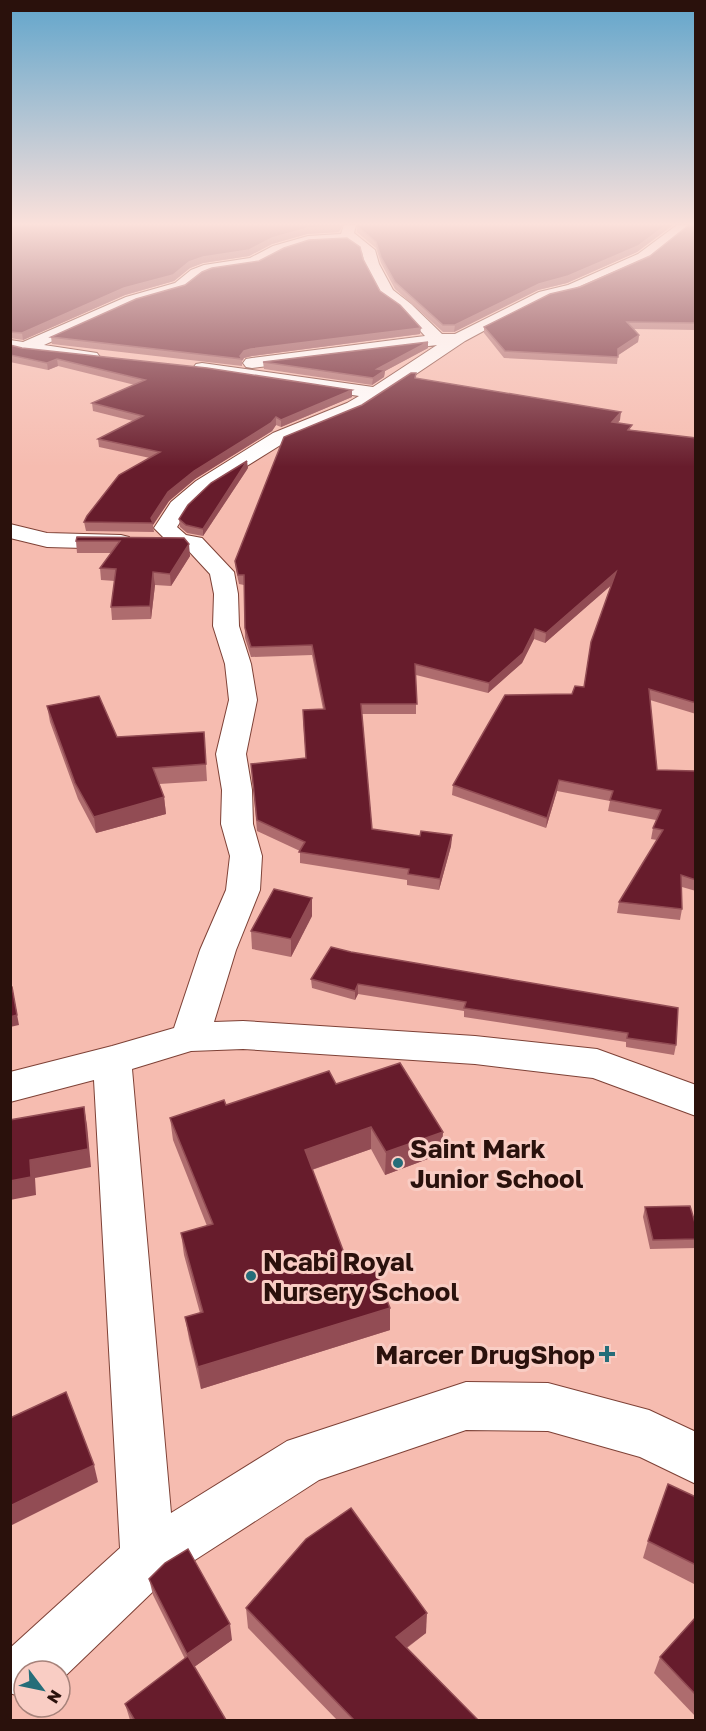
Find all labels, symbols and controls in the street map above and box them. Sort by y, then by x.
place label: Saint Mark Junior School [410,1133,584,1194]
marker: Saint Mark Junior School [391,1156,405,1170]
place label: Ncabi Royal Nursery School [263,1246,459,1307]
marker: Ncabi Royal Nursery School [244,1269,258,1283]
place label: Marcer DrugShop [375,1339,595,1370]
marker: Marcer DrugShop [600,1347,614,1361]
north arrow [12,1659,72,1719]
text: N [43,1686,66,1707]

